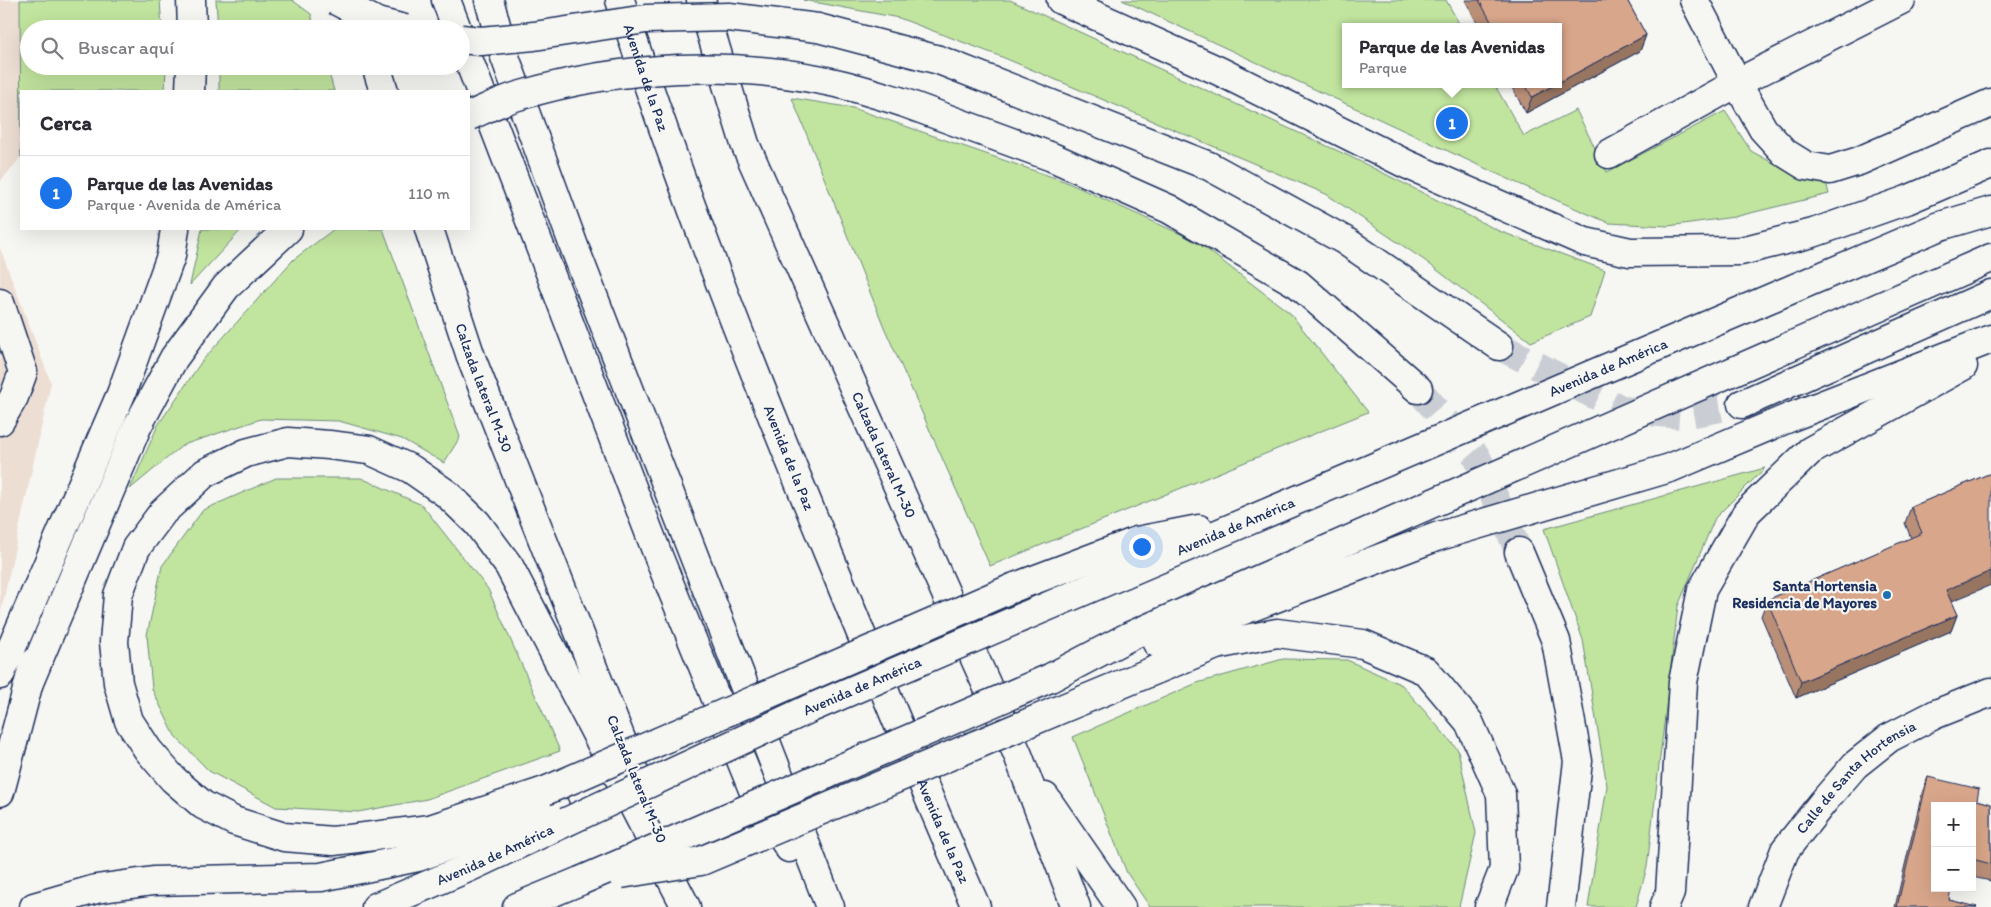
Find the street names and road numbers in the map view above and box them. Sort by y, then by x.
street label: Avenida de la Paz [620,22,673,134]
street label: Calzada lateral M-30 [452,321,516,455]
street label: Avenida de América [1546,334,1670,401]
street label: Calzada lateral M-30 [848,389,920,521]
street label: Avenida de la Paz [760,402,818,513]
street label: Avenida de América [1174,493,1298,559]
street label: Avenida de América [800,653,924,719]
street label: Calzada lateral M-30 [603,712,671,846]
street label: Calle de Santa Hortensia [1792,717,1919,838]
street label: Avenida de la Paz [913,776,974,886]
street label: Avenida de América [434,820,557,889]

